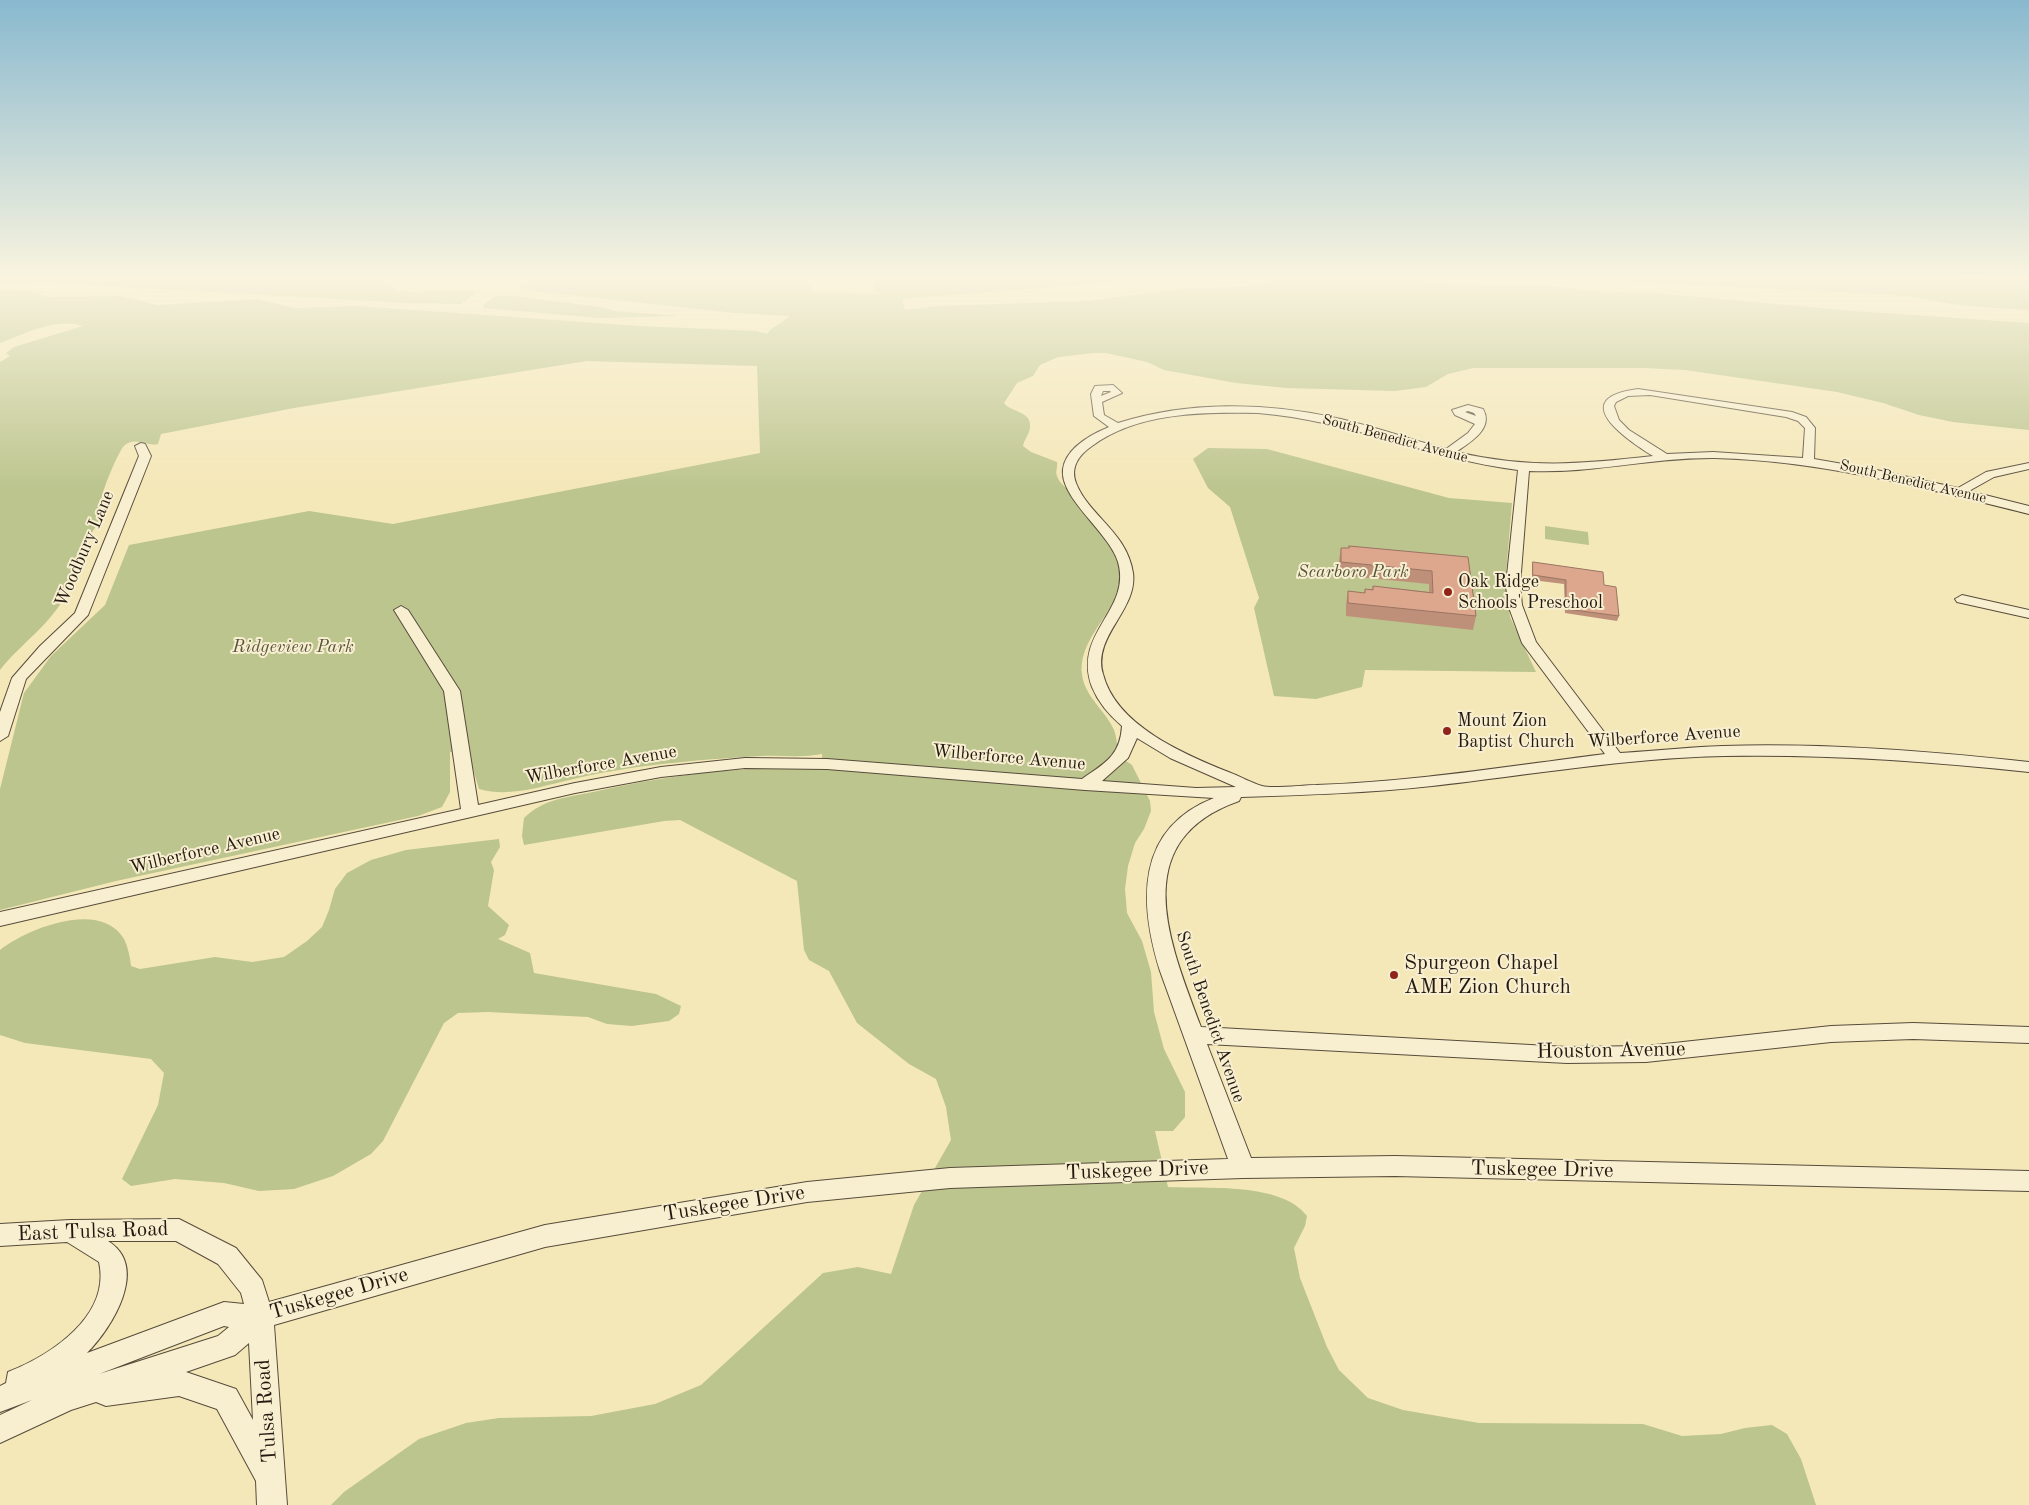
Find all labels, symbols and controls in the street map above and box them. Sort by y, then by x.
street label: South Benedict Avenue [1320,411,1470,467]
street label: South Benedict Avenue [1838,456,1988,508]
street label: Woodbury Lane [51,487,119,611]
park label: Scarboro Park [1297,561,1409,583]
place label: Oak Ridge Schools' Preschool [1458,571,1603,614]
marker: Oak Ridge Schools' Preschool [1442,586,1454,598]
park label: Ridgeview Park [232,636,354,658]
place label: Mount Zion Baptist Church [1457,710,1574,752]
street label: Wilberforce Avenue [1587,721,1741,753]
marker: Mount Zion Baptist Church [1441,725,1453,737]
street label: Wilberforce Avenue [523,741,679,789]
street label: Wilberforce Avenue [932,741,1086,775]
street label: Wilberforce Avenue [128,823,282,879]
street label: South Benedict Avenue [1170,928,1250,1106]
place label: Spurgeon Chapel AME Zion Church [1404,950,1571,1000]
marker: Spurgeon Chapel AME Zion Church [1388,969,1400,981]
street label: Houston Avenue [1536,1037,1686,1065]
street label: Tuskegee Drive [1065,1156,1209,1186]
street label: Tuskegee Drive [1470,1156,1614,1184]
street label: Tuskegee Drive [661,1180,807,1228]
street label: East Tulsa Road [17,1217,169,1247]
street label: Tuskegee Drive [267,1262,411,1326]
street label: Tulsa Road [251,1358,283,1464]

